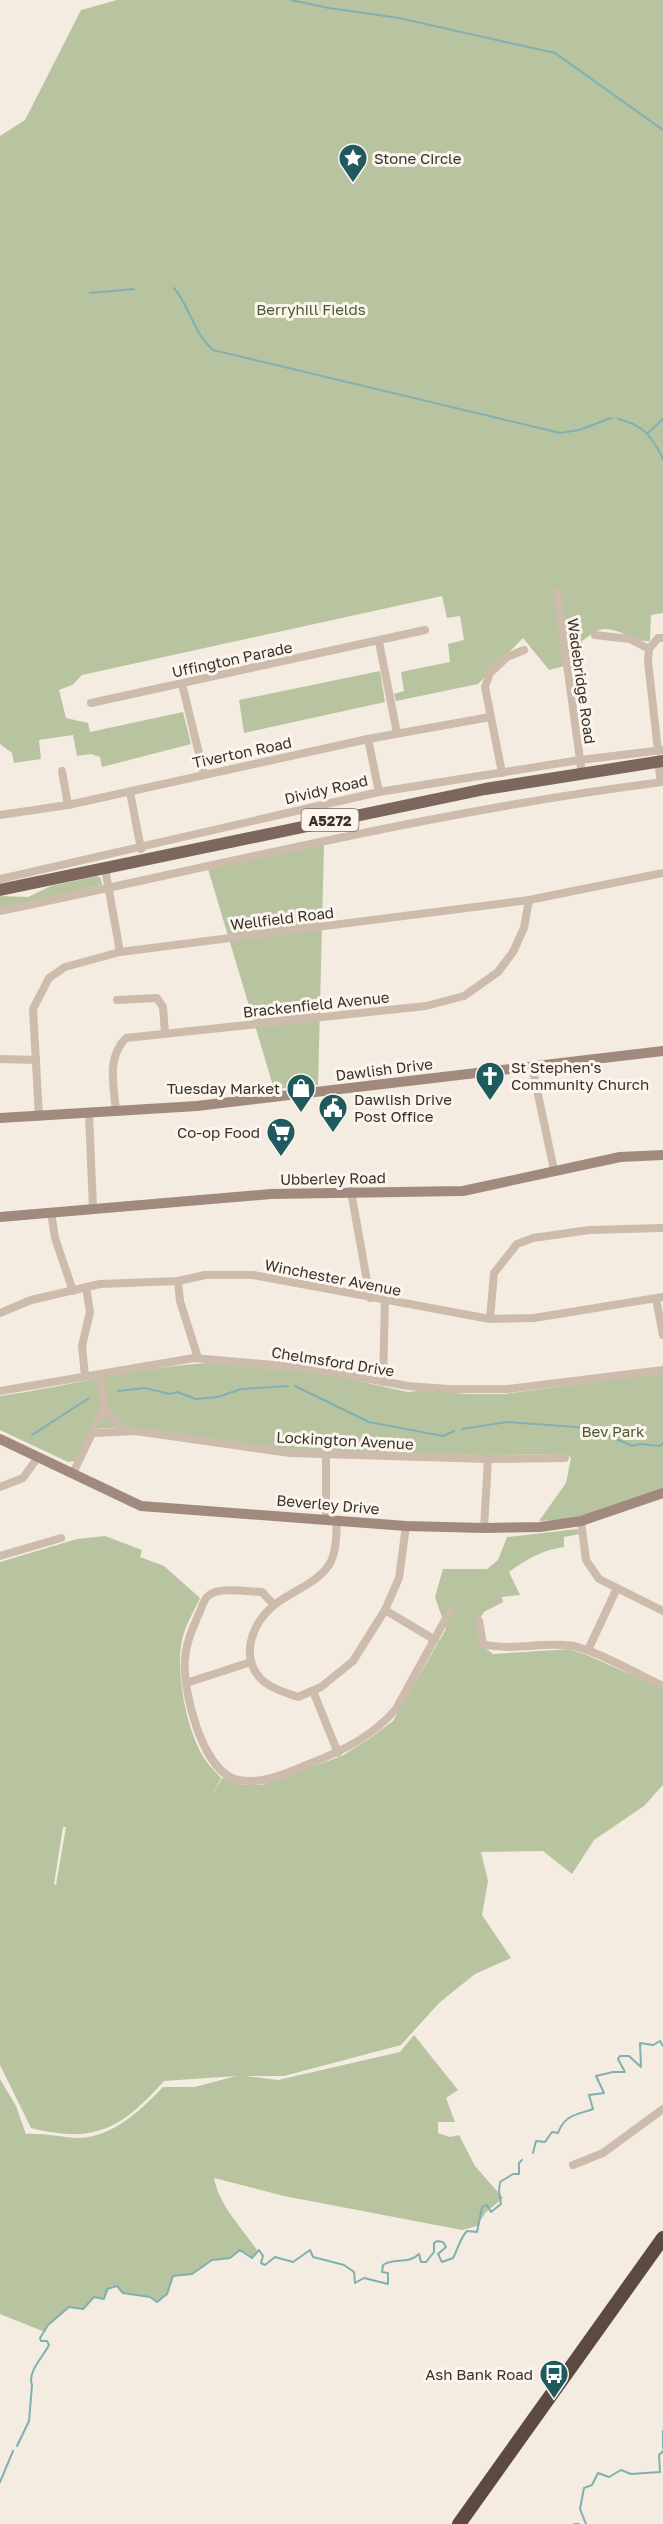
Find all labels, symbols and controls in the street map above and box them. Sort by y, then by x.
place icon: Stone Circle [337,142,369,184]
place label: Stone Circle [374,149,462,167]
park label: Berryhill Fields [256,300,366,318]
street label: Wadebridge Road [564,617,600,745]
street label: Uffington Parade [170,637,294,681]
street label: Tiverton Road [191,733,293,771]
street label: Dividy Road [283,771,369,807]
road number: A5272 [302,809,358,831]
street label: Wellfield Road [229,903,335,933]
street label: Brackenfield Avenue [242,987,390,1021]
street label: Dawlish Drive [334,1054,434,1084]
place label: St Stephen's Community Church [511,1058,649,1093]
church icon: St Stephen's Community Church [474,1060,506,1102]
shop icon: Tuesday Market [285,1072,317,1114]
place label: Tuesday Market [167,1079,280,1097]
place label: Dawlish Drive Post Office [354,1090,452,1125]
public building icon: Dawlish Drive Post Office [317,1092,349,1134]
supermarket icon: Co-op Food [265,1116,297,1158]
place label: Co-op Food [177,1123,260,1141]
street label: Ubberley Road [280,1168,386,1188]
street label: Winchester Avenue [263,1255,403,1299]
street label: Chelmsford Drive [270,1342,396,1380]
park label: Bev Park [581,1422,645,1440]
street label: Lockington Avenue [276,1427,414,1453]
street label: Beverley Drive [276,1491,381,1518]
bus stop icon: Ash Bank Road [538,2358,570,2400]
place label: Ash Bank Road [425,2365,533,2383]

